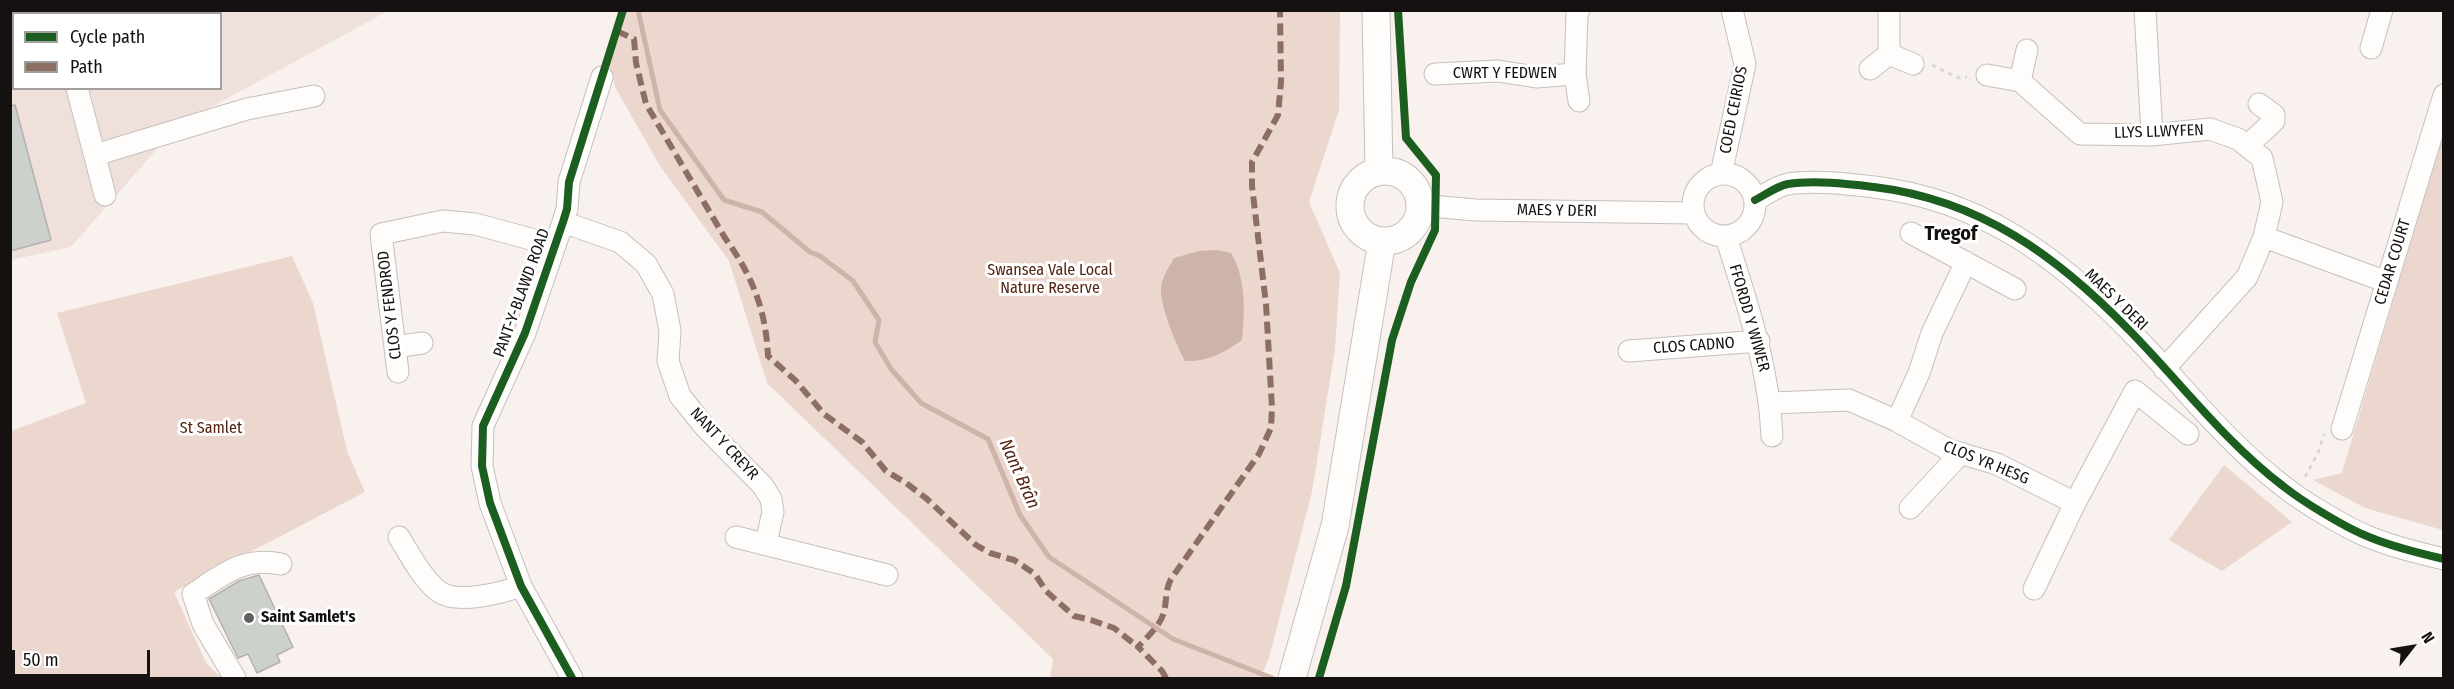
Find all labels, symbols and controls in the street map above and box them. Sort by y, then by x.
legend [12,12,222,90]
text: Cycle path [70,26,145,48]
text: Path [70,56,103,78]
street label: CWRT Y FEDWEN [1453,64,1557,84]
street label: COED CEIRIOS [1716,64,1752,156]
street label: LLYS LLWYFEN [2114,121,2204,143]
street label: MAES Y DERI [1517,201,1597,221]
street label: CEDAR COURT [2371,217,2415,307]
district label: Tregof [1925,222,1977,246]
street label: PANT-Y-BLAWD ROAD [490,226,554,360]
street label: CLOS Y FENDROD [374,250,406,360]
park label: Swansea Vale Local Nature Reserve [987,261,1113,299]
street label: FFORDD Y WIWER [1724,262,1774,374]
street label: MAES Y DERI [2080,265,2152,335]
street label: CLOS CADNO [1653,334,1735,358]
street label: NANT Y CREYR [686,404,762,484]
park label: St Samlet [180,419,242,439]
water label: Nant Brân [994,436,1044,512]
street label: CLOS YR HESG [1940,437,2032,489]
place label: Saint Samlet's [261,608,355,628]
marker: Saint Samlet's [242,611,256,625]
north arrow [2382,617,2442,677]
text: N [2417,628,2438,646]
scale bar [15,638,153,676]
text: 50 m [23,649,59,671]

